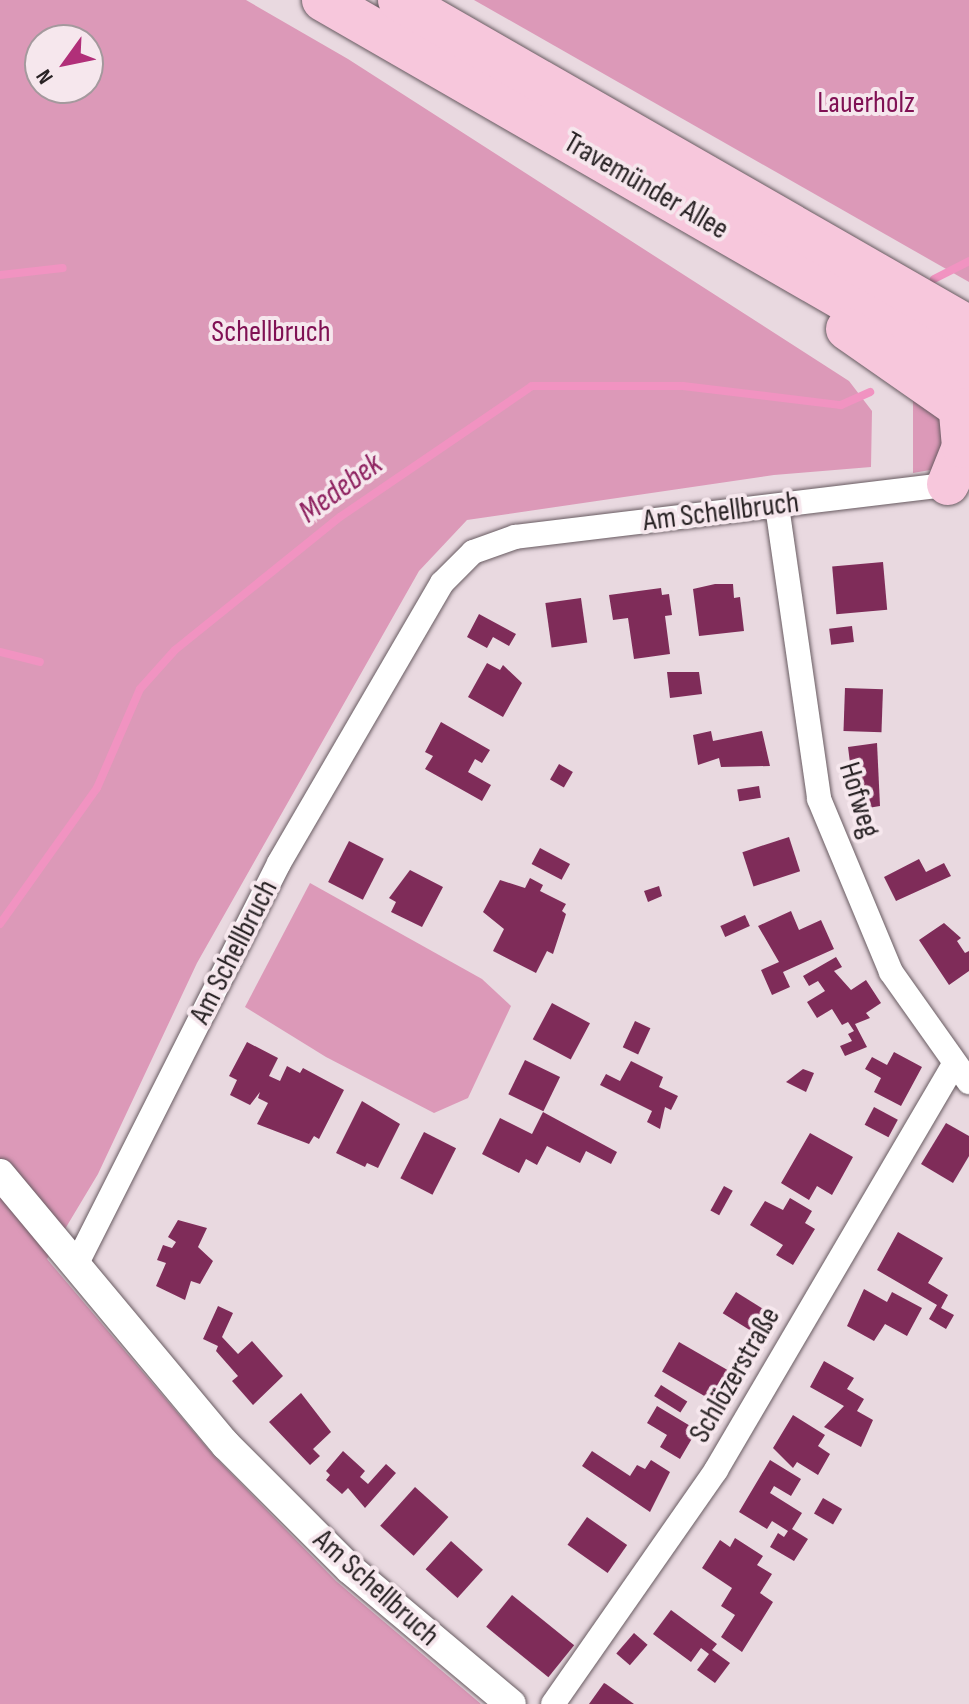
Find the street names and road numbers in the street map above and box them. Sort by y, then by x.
street label: Travemünder Allee [557,124,735,248]
street label: Am Schellbruch [641,485,801,539]
street label: Hofweg [831,758,887,842]
street label: Am Schellbruch [182,874,286,1030]
street label: Schlözerstraße [682,1301,788,1449]
street label: Am Schellbruch [306,1522,446,1654]

